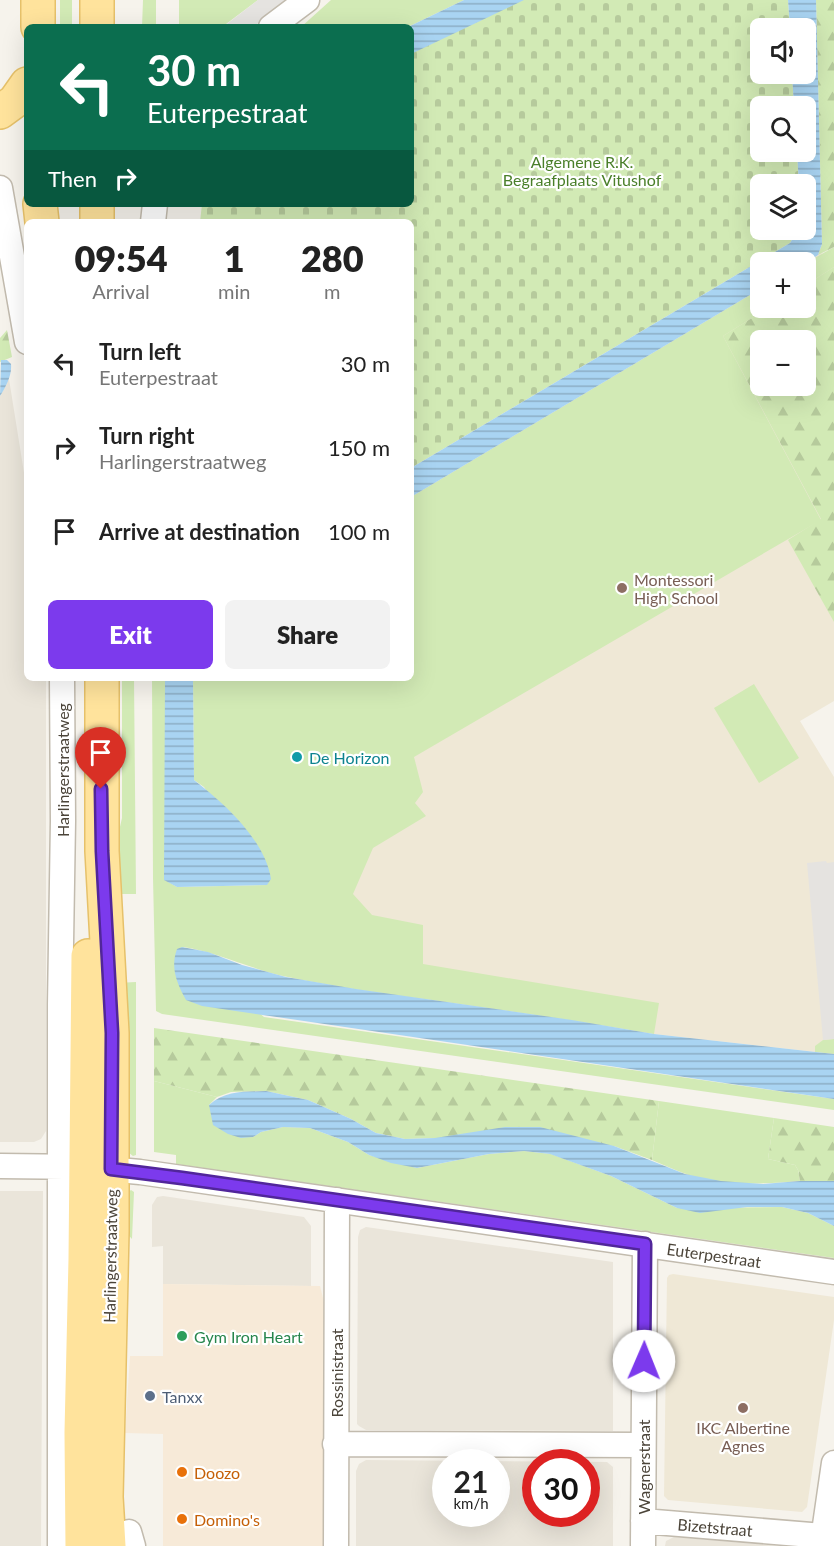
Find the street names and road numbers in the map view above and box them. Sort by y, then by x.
street label: Harlingerstraatweg [53,703,72,837]
street label: Harlingerstraatweg [99,1189,121,1323]
street label: Euterpestraat [666,1239,763,1271]
street label: Rossinistraat [327,1328,346,1417]
street label: Wagnerstraat [634,1419,653,1514]
street label: Bizetstraat [677,1514,754,1540]

